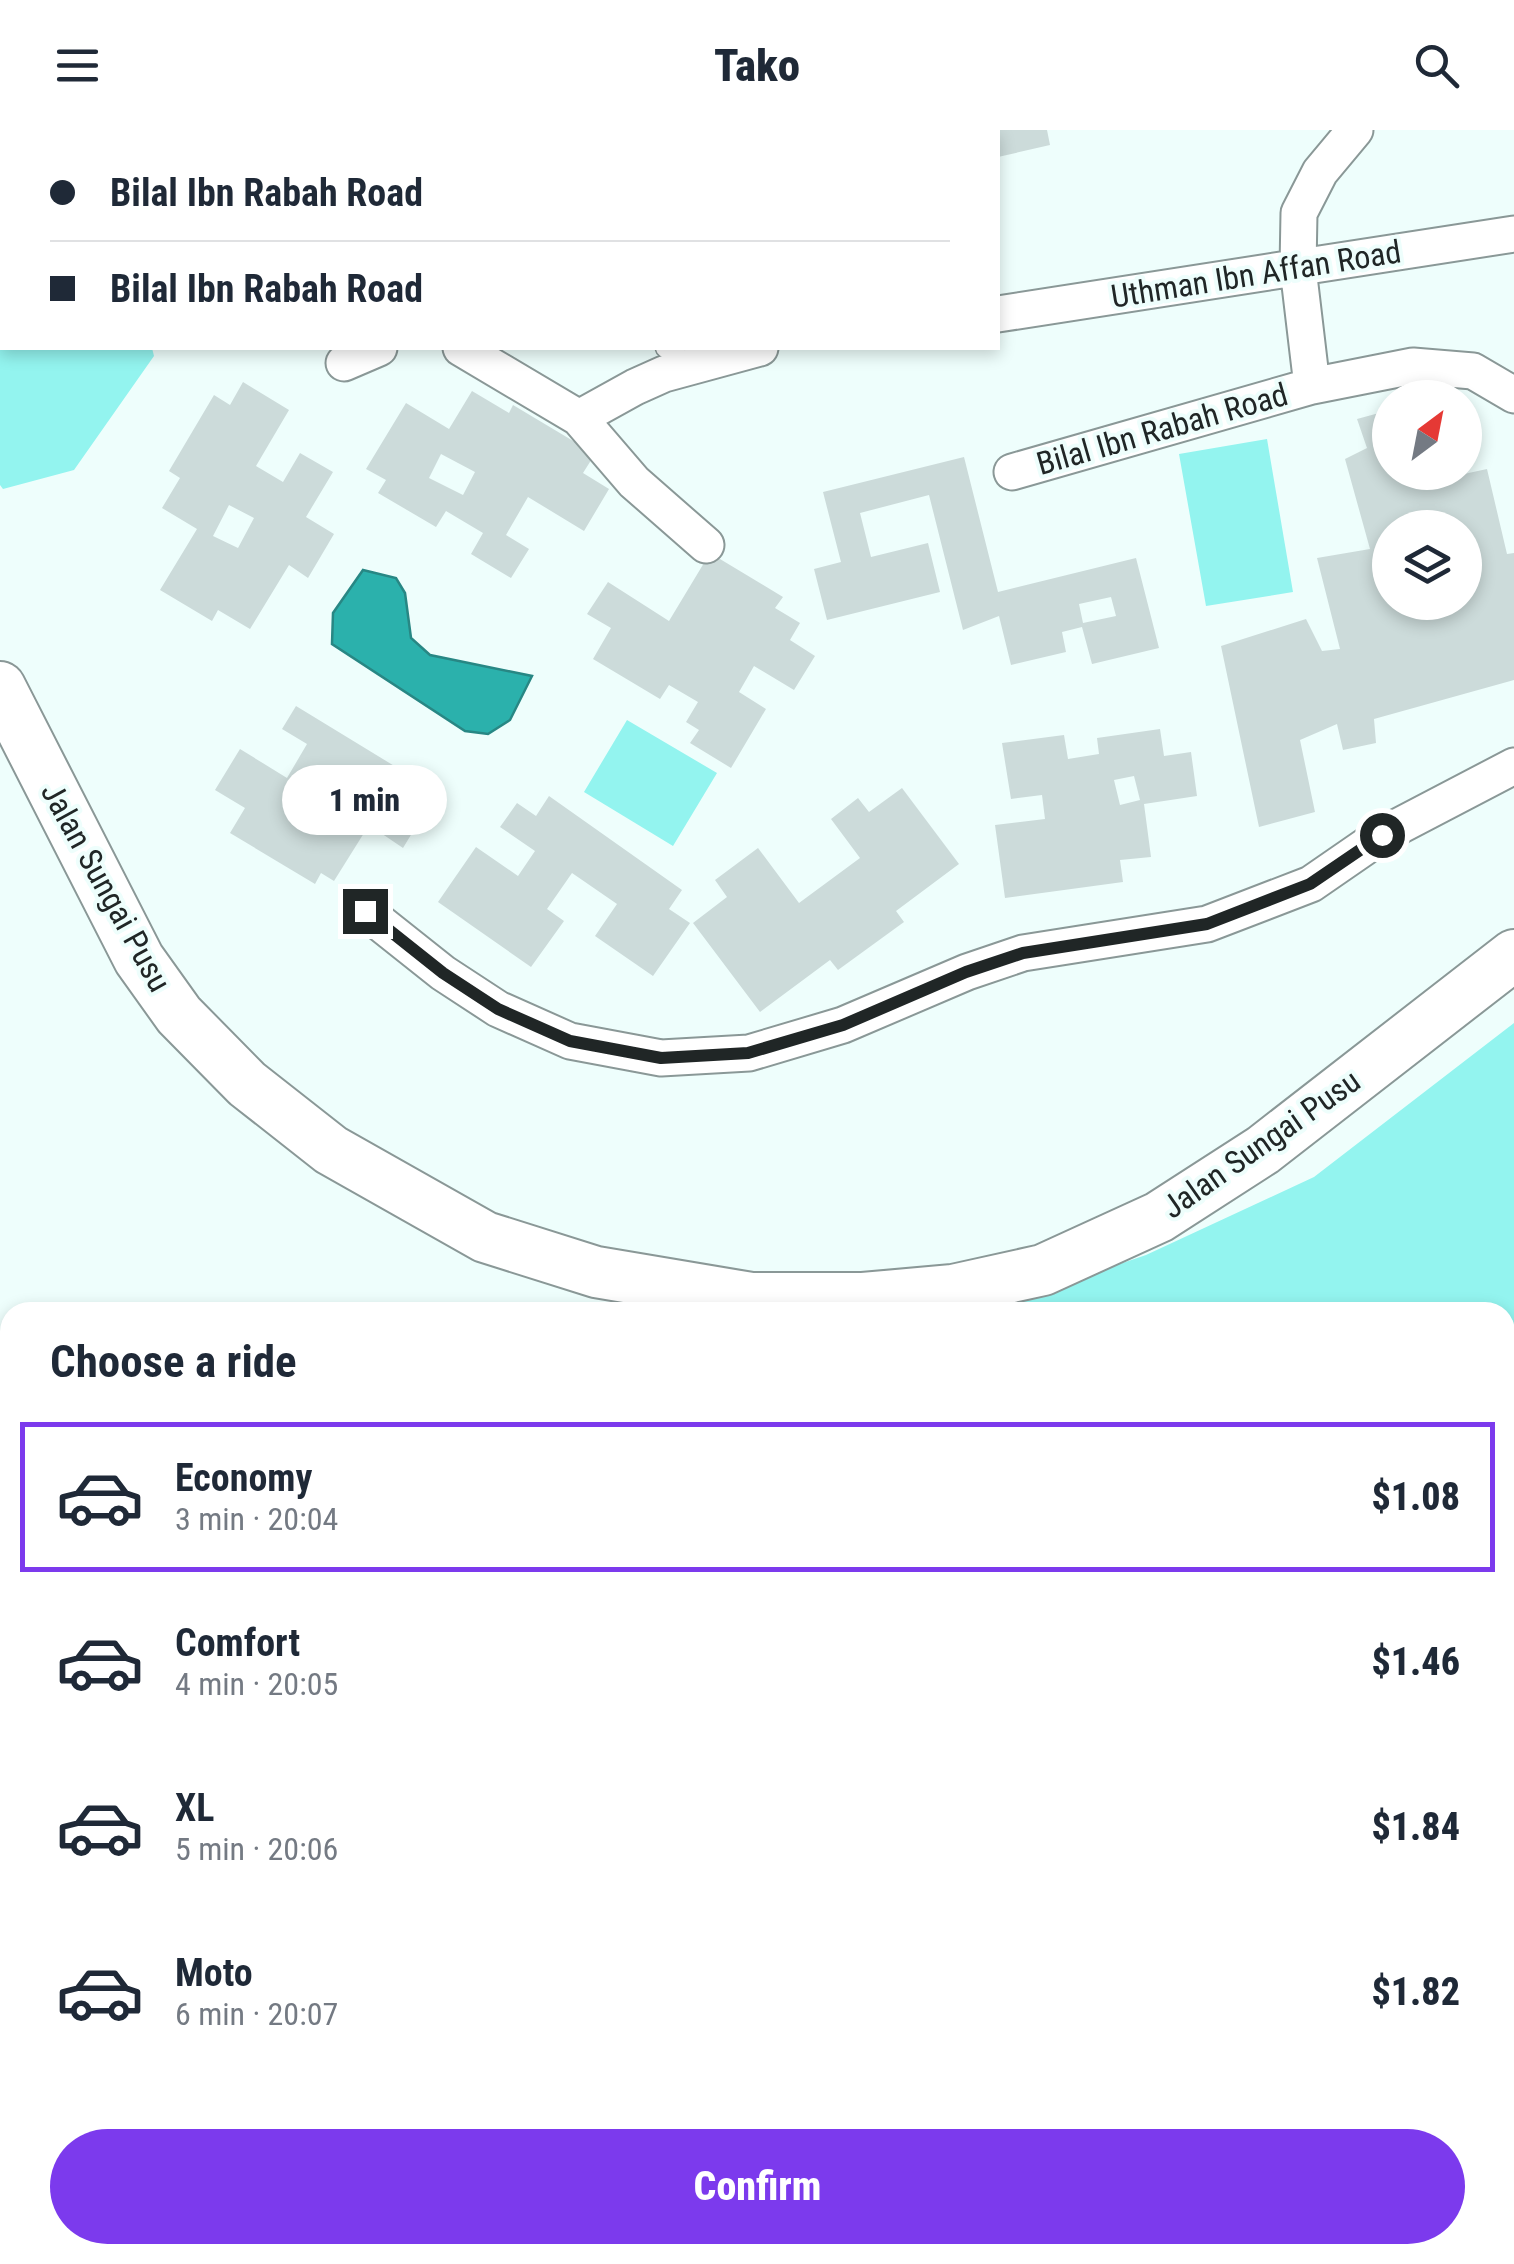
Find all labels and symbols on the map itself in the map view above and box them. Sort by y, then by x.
street label: Uthman Ibn Affan Road [1108,232,1404,316]
street label: Bilal Ibn Rabah Road [1032,375,1292,483]
north arrow [1372,380,1482,490]
callout: 1 min [282,766,448,836]
street label: Jalan Sungai Pusu [33,776,179,998]
route start [1360,813,1405,858]
route end [343,889,388,934]
street label: Jalan Sungai Pusu [1155,1062,1367,1226]

